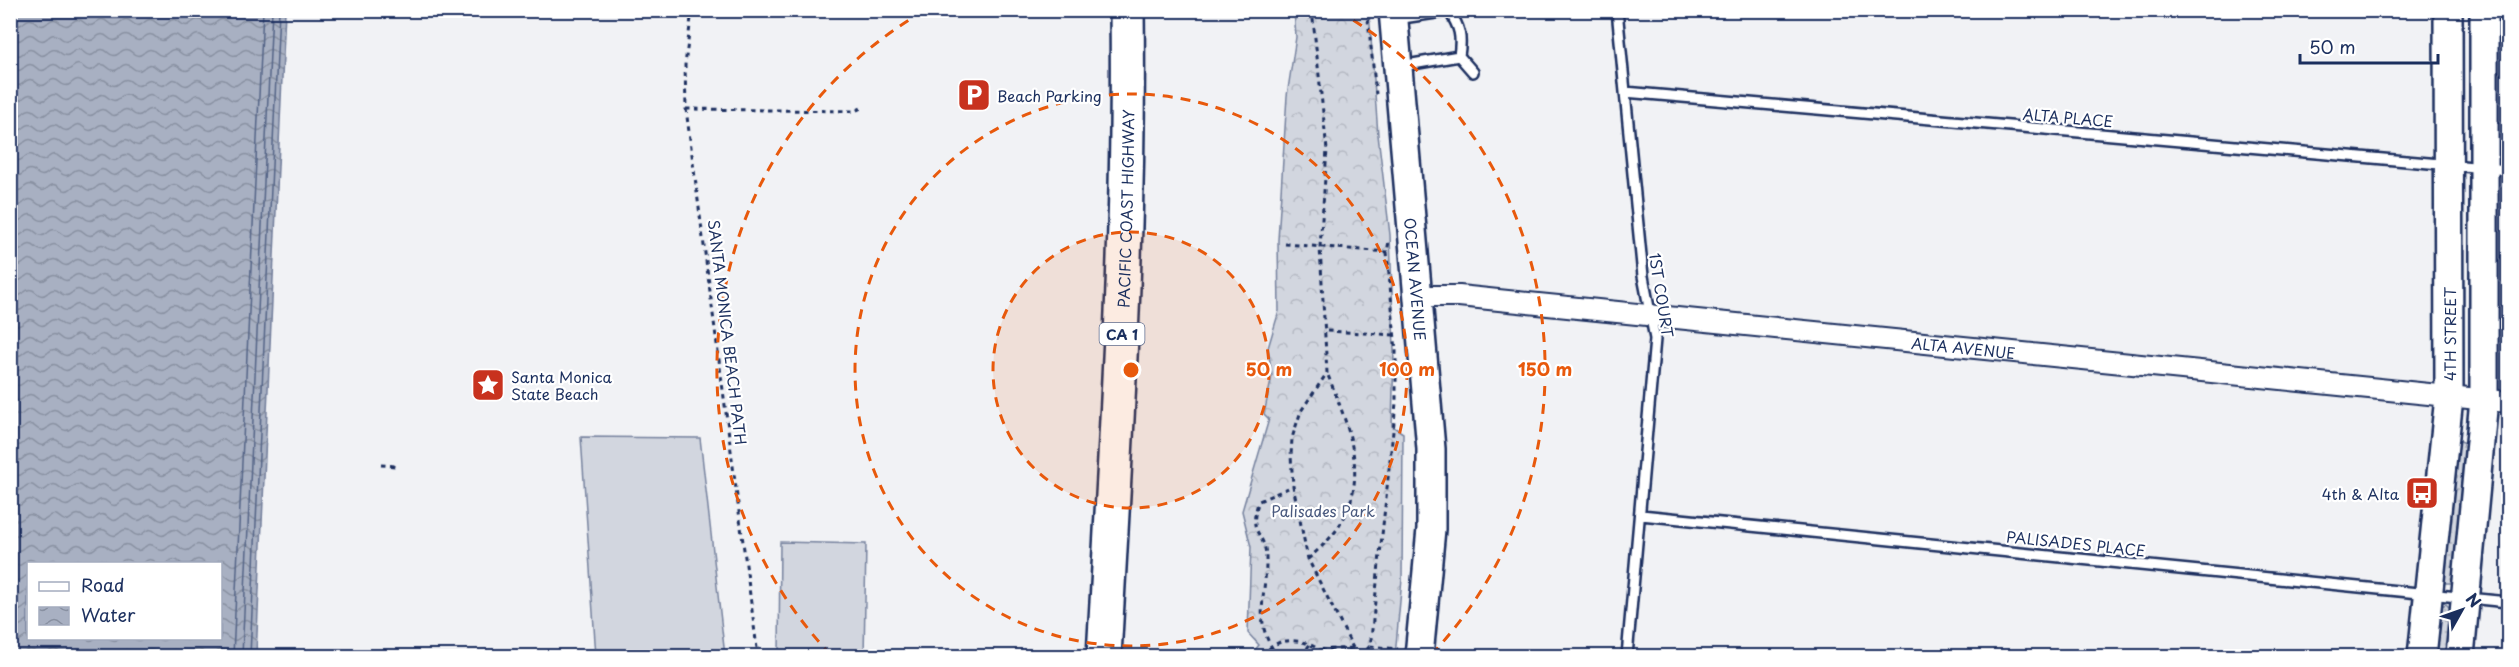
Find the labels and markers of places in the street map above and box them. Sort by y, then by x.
parking icon: Beach Parking [956,77,992,113]
place label: Beach Parking [997,84,1102,107]
centre of rings [1121,360,1141,380]
place label: Santa Monica State Beach [511,365,613,405]
place icon: Santa Monica State Beach [470,367,506,403]
bus stop icon: 4th & Alta [2404,475,2440,511]
place label: 4th & Alta [2322,482,2400,505]

